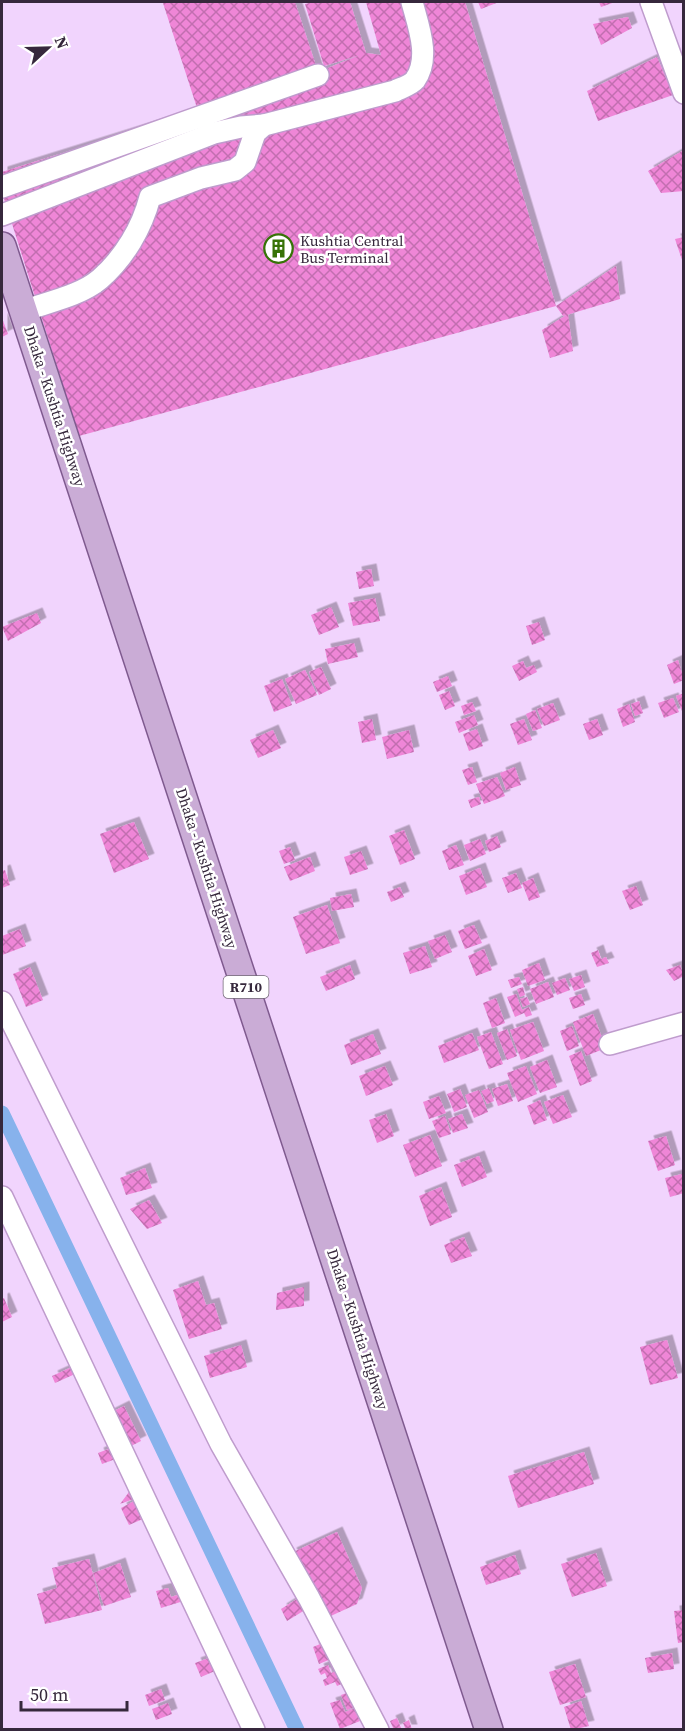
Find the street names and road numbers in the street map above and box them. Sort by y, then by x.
street label: Dhaka - Kushtia Highway [19,323,91,489]
street label: Dhaka - Kushtia Highway [171,785,243,951]
road number: R710 [224,976,268,998]
street label: Dhaka - Kushtia Highway [322,1246,394,1412]

